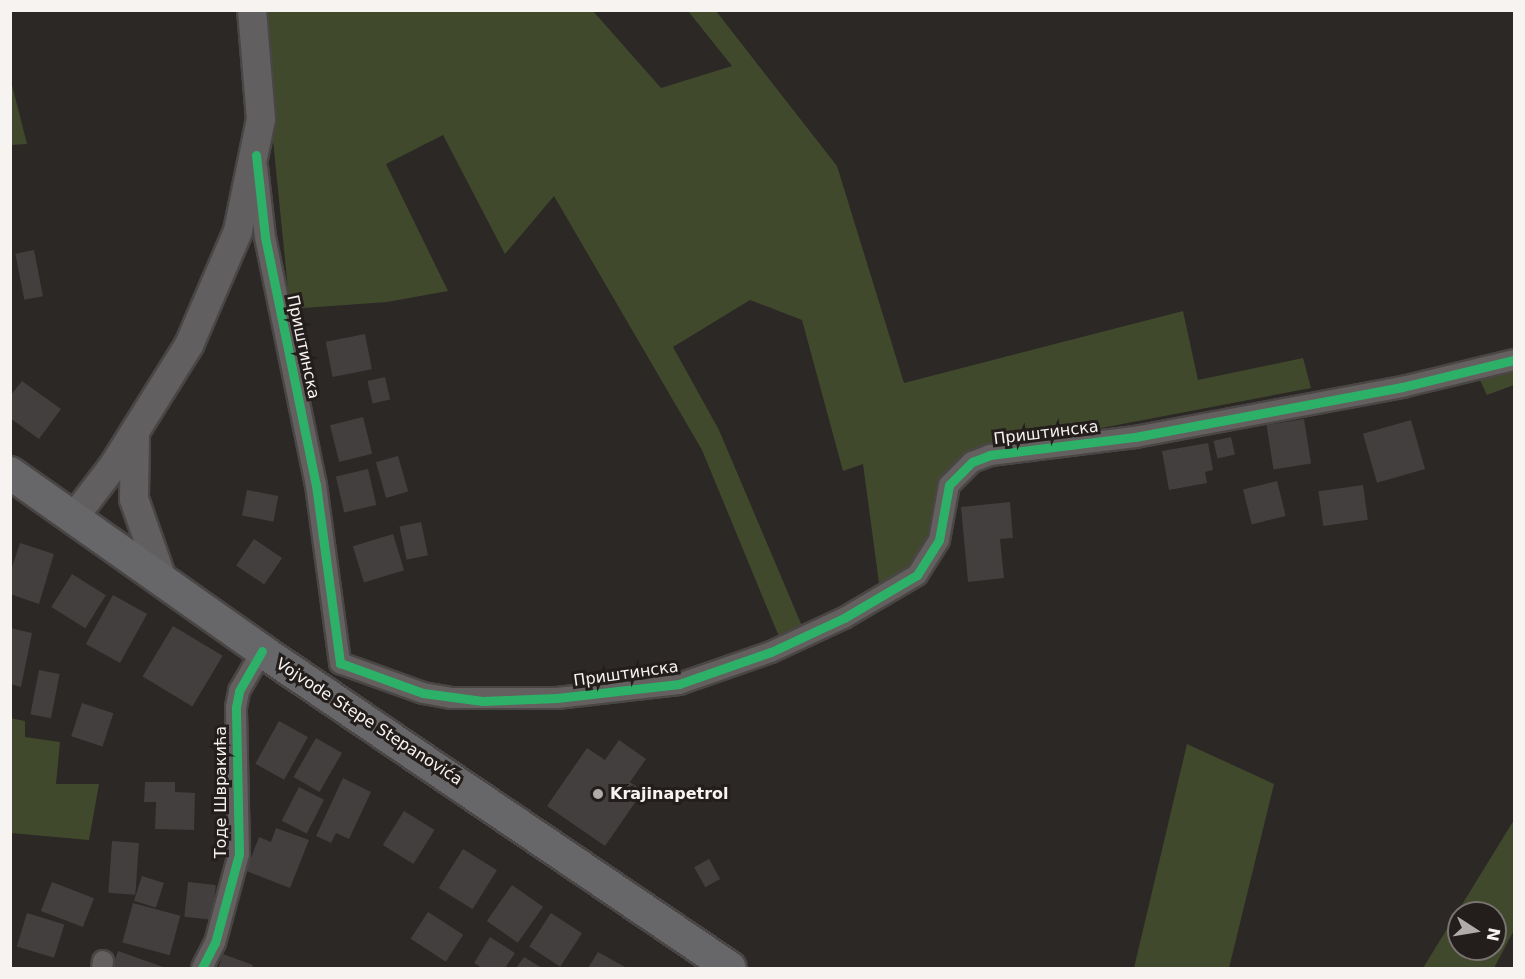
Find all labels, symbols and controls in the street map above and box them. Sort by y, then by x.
street label: Приштинска [283,293,323,401]
street label: Приштинска [992,417,1100,449]
street label: Vojvode Stepe Stepanovića [272,654,466,790]
street label: Приштинска [572,657,680,691]
street label: Тоде Швракића [211,726,231,858]
place label: Krajinapetrol [610,784,729,804]
marker: Krajinapetrol [591,787,605,801]
north arrow [1447,901,1507,961]
text: N [1482,926,1504,943]

